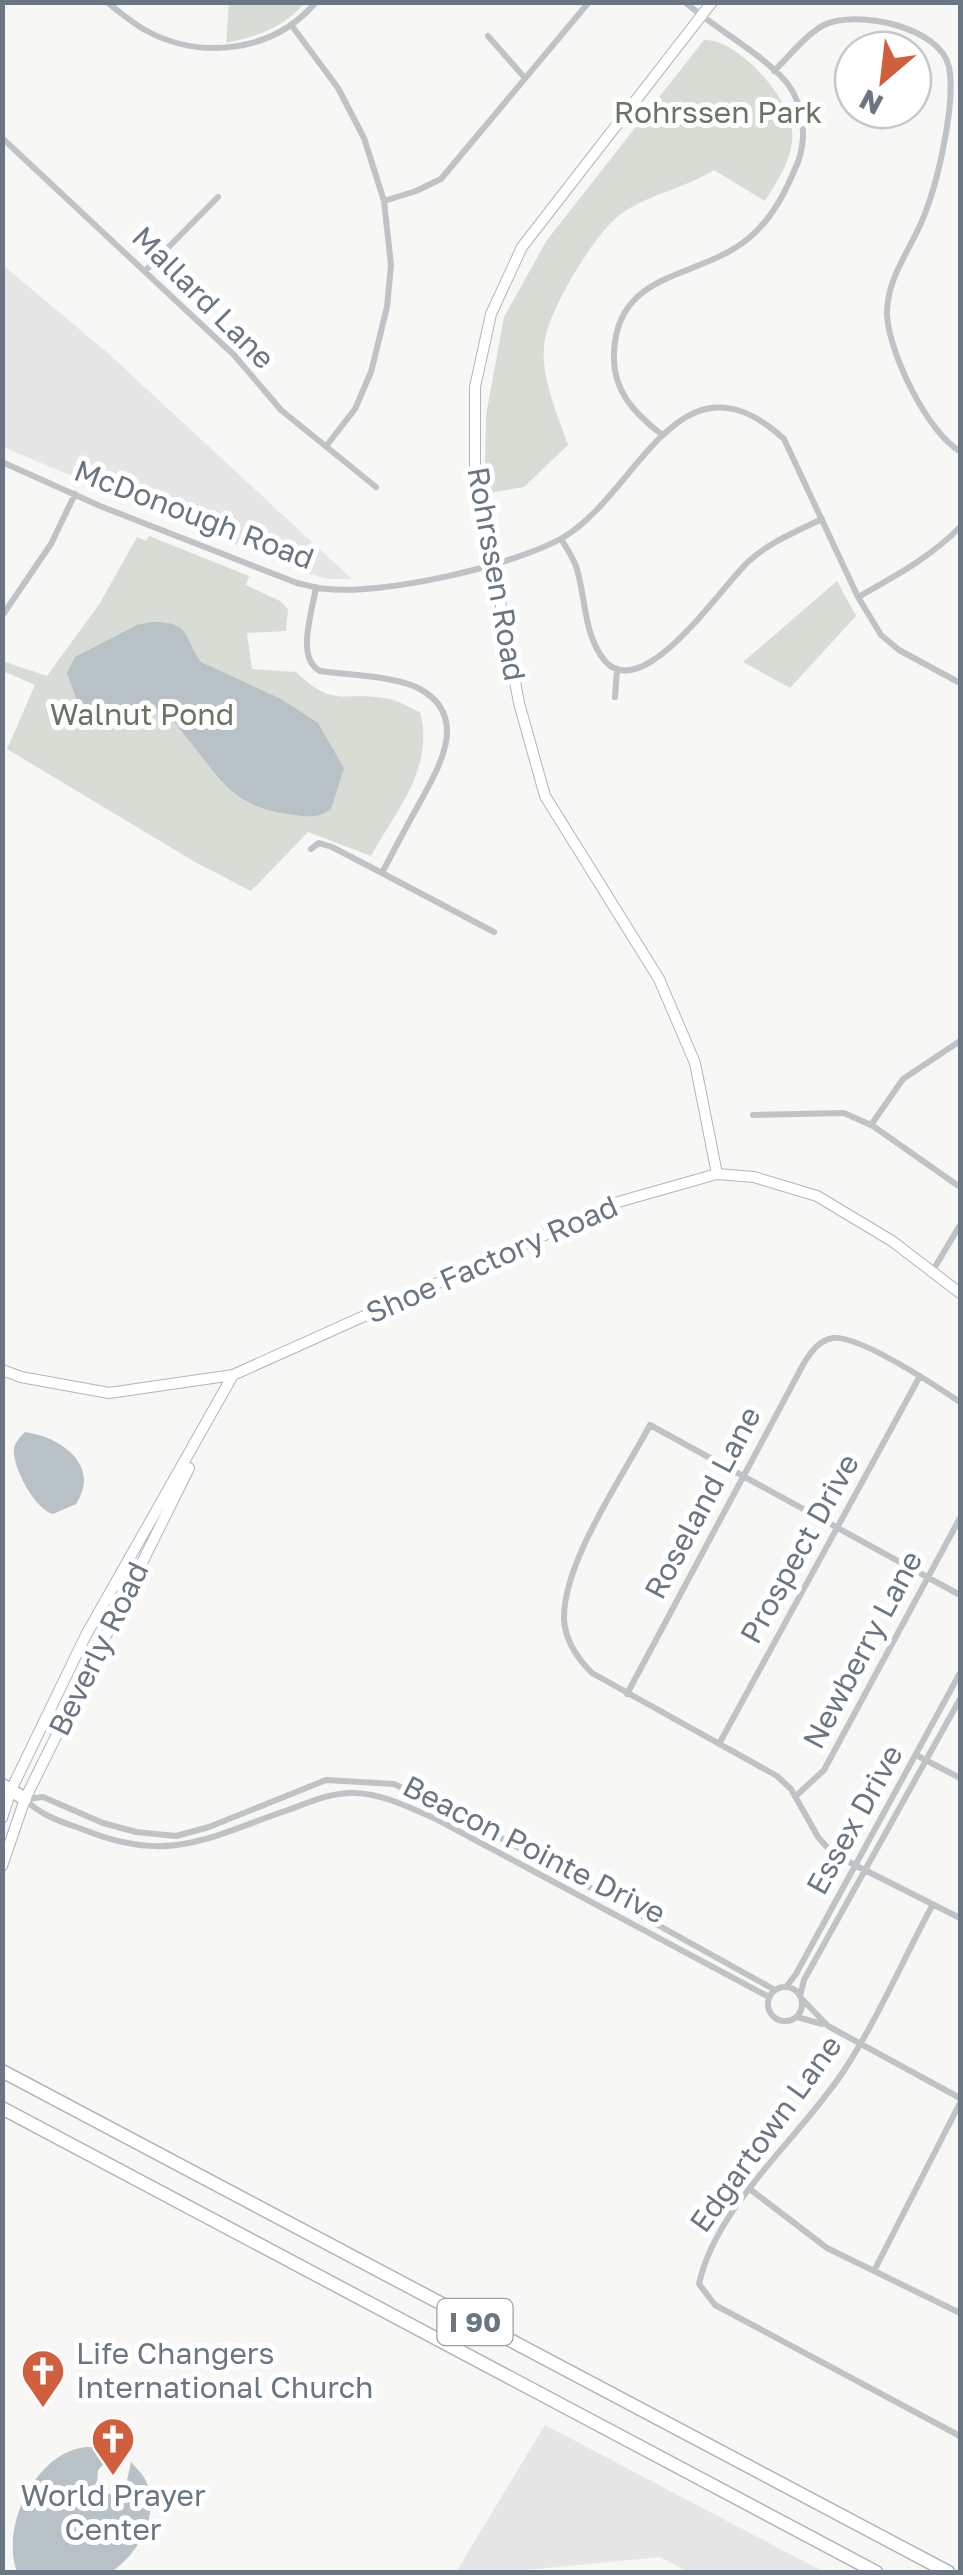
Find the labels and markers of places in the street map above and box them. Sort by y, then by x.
place label: Life Changers International Church [76,2335,374,2405]
church icon: Life Changers International Church [20,2348,66,2409]
church icon: World Prayer Center [90,2416,136,2477]
place label: World Prayer Center [20,2477,206,2547]

